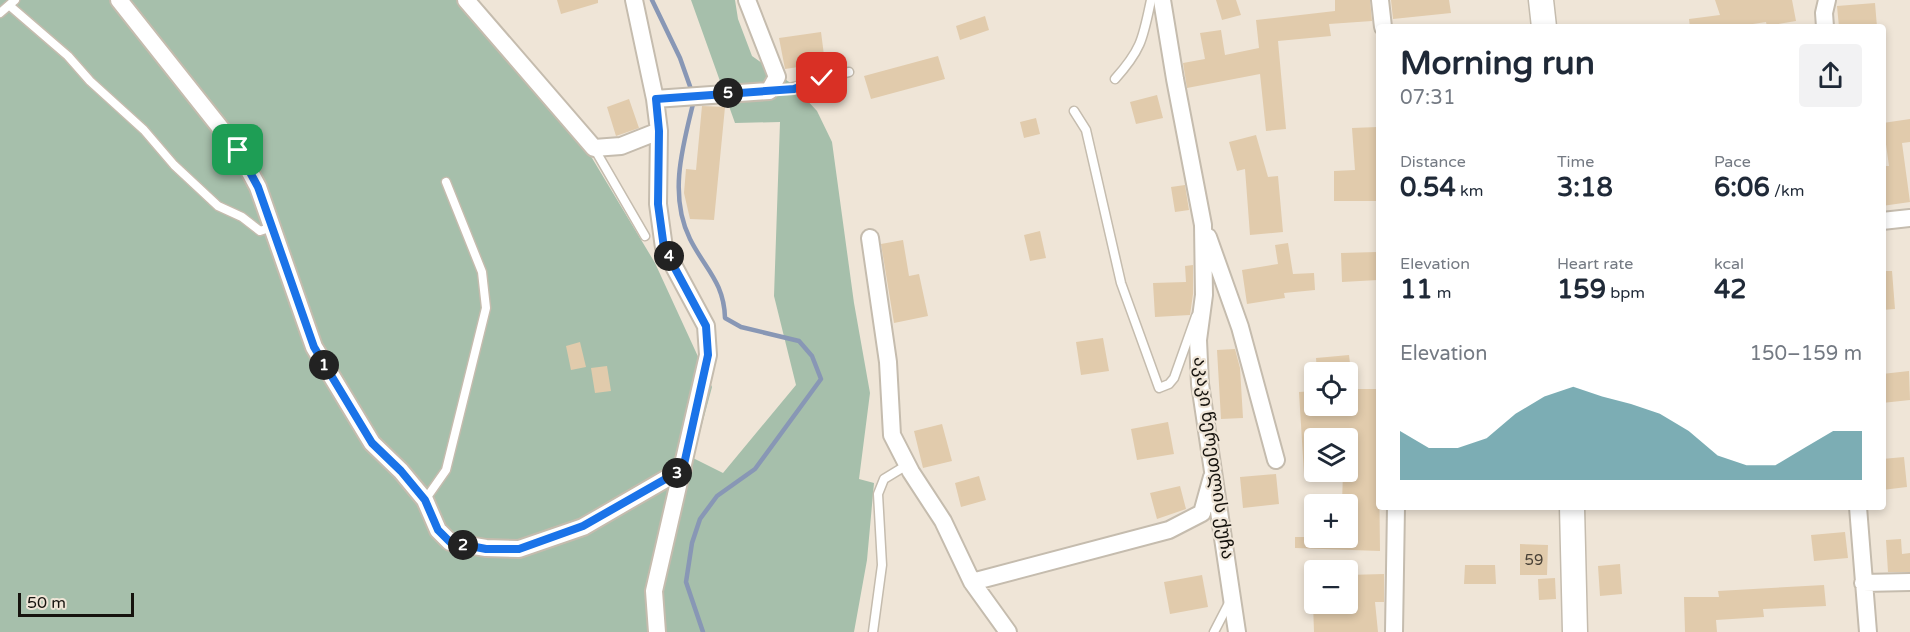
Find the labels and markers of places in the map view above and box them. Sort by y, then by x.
pin [796,52,847,103]
pin: 5 [713,78,743,108]
pin [212,124,263,175]
pin: 4 [654,241,684,271]
pin: 1 [309,350,339,380]
pin: 3 [662,458,692,488]
pin: 2 [448,530,478,560]

